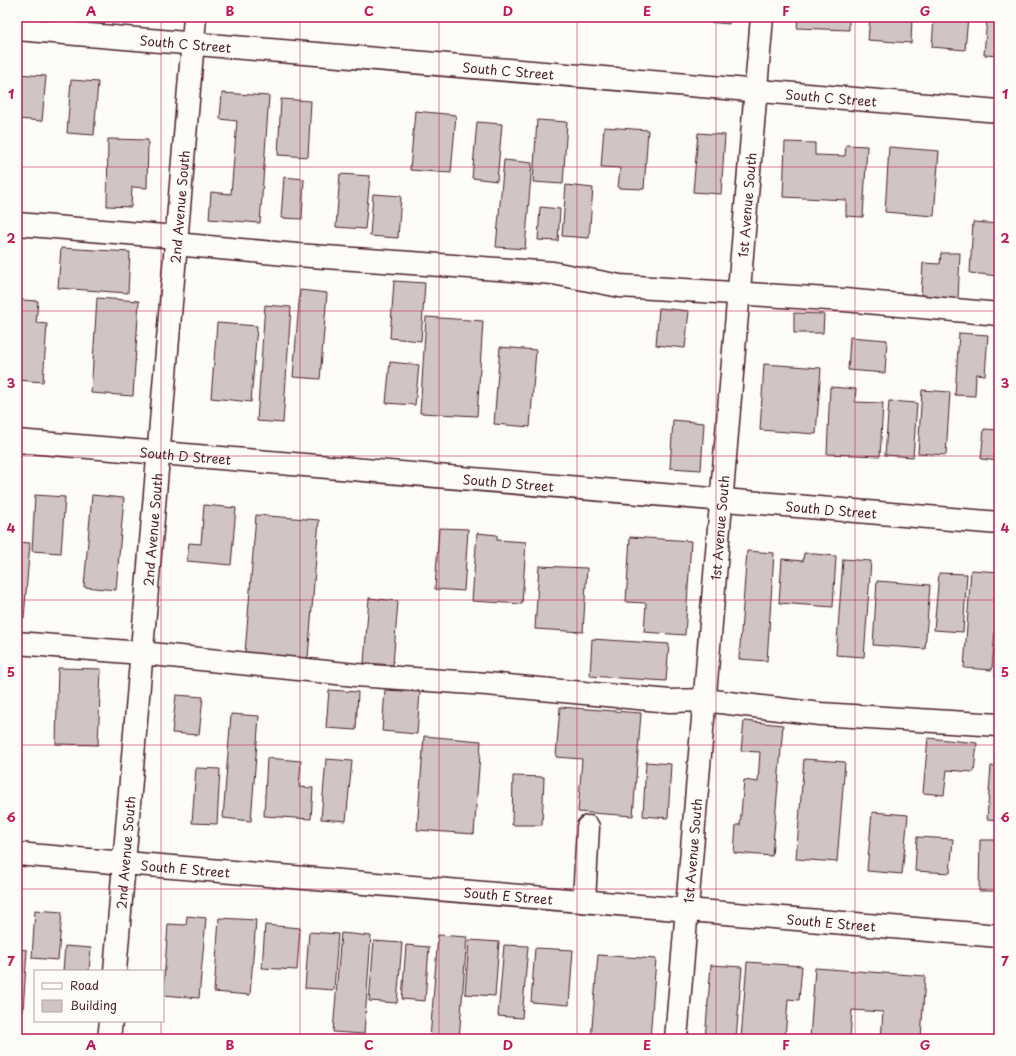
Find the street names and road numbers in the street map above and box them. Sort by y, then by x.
street label: South C Street [139,30,232,56]
street label: South C Street [462,57,555,83]
street label: South C Street [785,84,878,110]
street label: 2nd Avenue South [165,149,193,264]
street label: 1st Avenue South [732,152,760,258]
street label: South D Street [139,442,232,468]
street label: South D Street [462,469,555,495]
street label: 2nd Avenue South [138,472,166,587]
street label: 1st Avenue South [705,474,733,581]
street label: South D Street [785,496,878,522]
street label: 2nd Avenue South [111,795,139,910]
street label: 1st Avenue South [678,797,706,904]
street label: South E Street [140,855,231,881]
street label: South E Street [463,882,554,908]
street label: South E Street [786,909,877,935]

